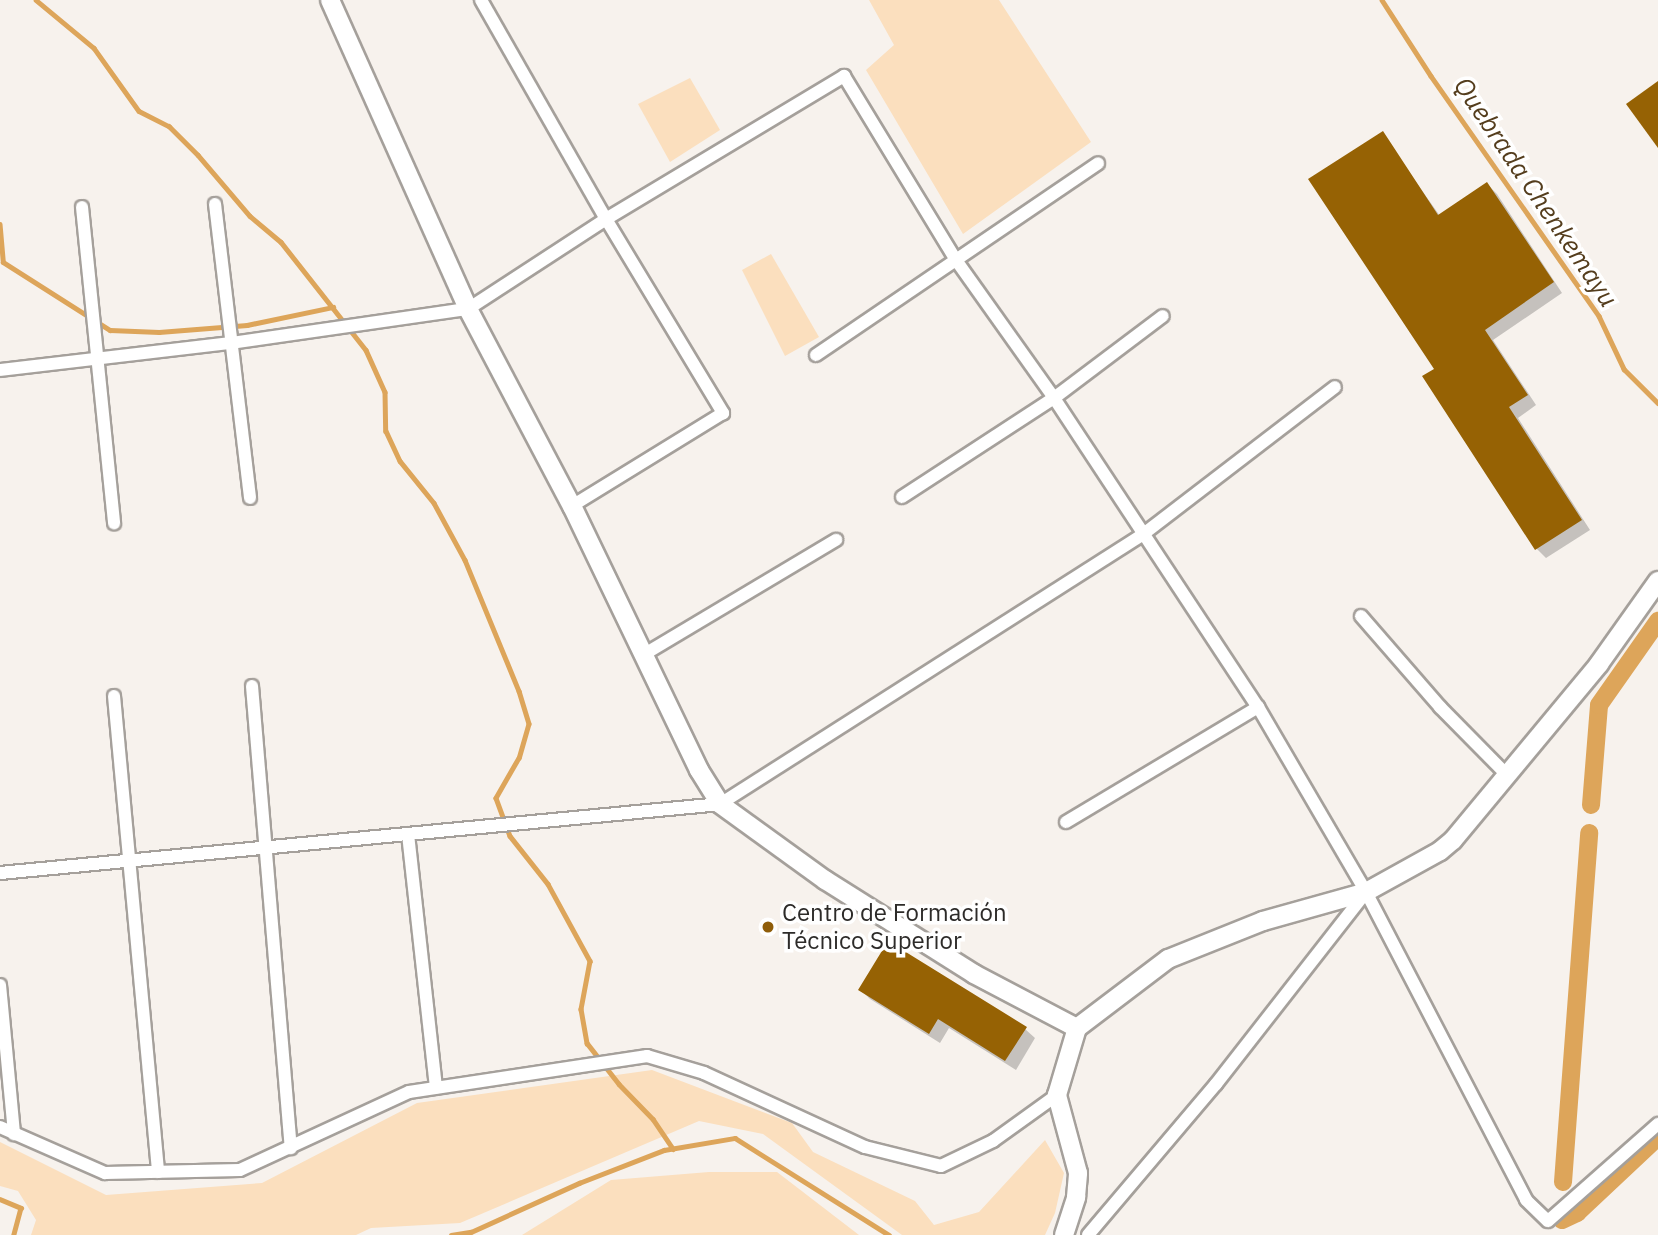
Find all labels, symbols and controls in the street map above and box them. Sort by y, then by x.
water label: Quebrada Chenkemayu [1448,71,1624,313]
place label: Centro de Formación Técnico Superior [782,899,1007,955]
marker: Centro de Formación Técnico Superior [760,919,776,935]

